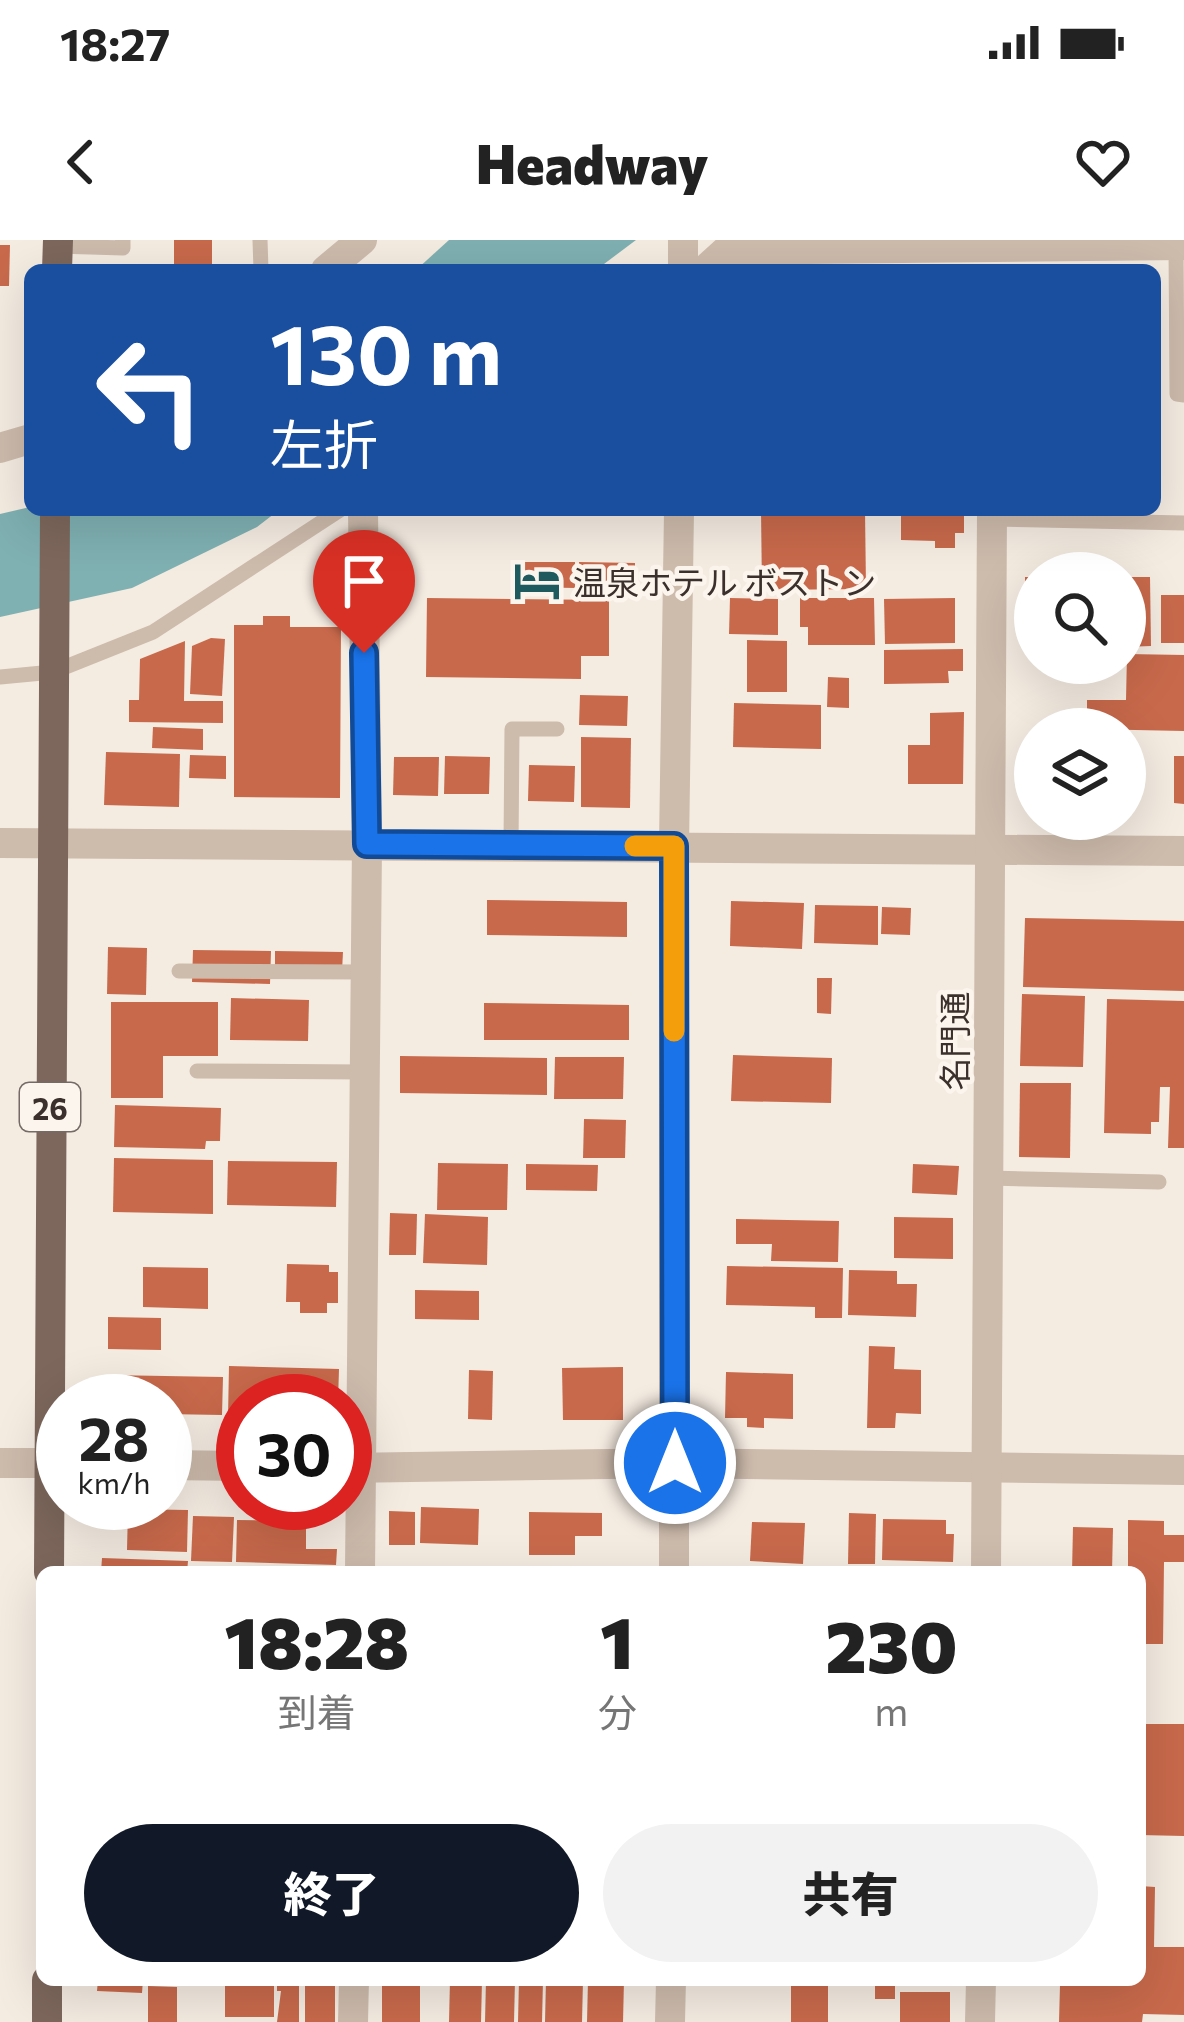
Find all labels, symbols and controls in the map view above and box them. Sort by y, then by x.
text: 18:27 [60,15,170,70]
icon: back [48,129,114,195]
text: Headway [476,129,708,195]
icon: heart [1070,129,1136,195]
text: 130 m [270,300,502,402]
icon: left [72,312,228,468]
text: 左折 [270,410,378,476]
pin [313,530,415,653]
icon: arrive [331,548,397,614]
map controls [1014,552,1146,840]
button: search [1014,552,1146,684]
hotel icon: 温泉ホテル ボストン [512,556,562,606]
place label: 温泉ホテル ボストン [573,561,876,602]
button: layers [1014,708,1146,840]
street label: 名門通 [933,992,974,1091]
road number: 26 [20,1083,80,1131]
speed limit sign: 30 [216,1374,372,1530]
text: 28 [79,1400,149,1473]
position arrow [612,1400,738,1526]
text: km/h [78,1463,150,1500]
text: 18:28 [224,1596,409,1684]
text: 1 [600,1596,634,1684]
text: 230 [825,1600,958,1688]
text: m [874,1686,908,1734]
text: 到着 [278,1687,356,1735]
text: 分 [598,1687,637,1735]
button: 終了 [84,1824,579,1962]
button: 共有 [603,1824,1098,1962]

